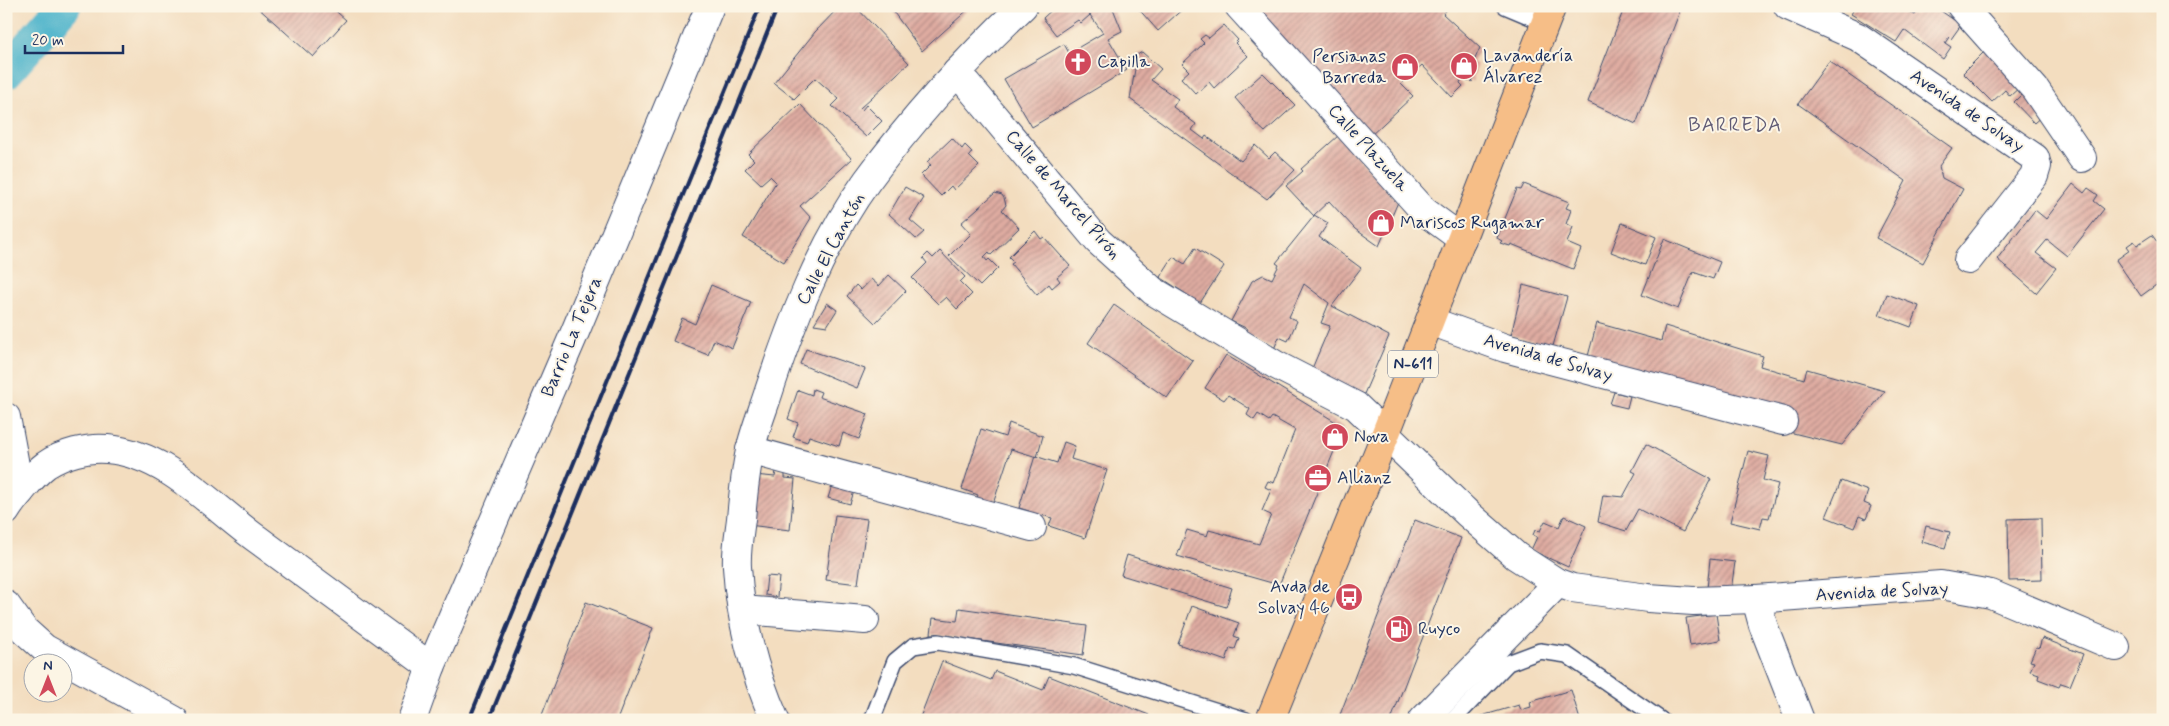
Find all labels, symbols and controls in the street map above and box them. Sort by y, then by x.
scale bar [25,22,122,54]
text: 20 m [32,31,64,51]
place label: Lavandería Álvarez [1483,44,1573,89]
place label: Persianas Barreda [1312,45,1386,90]
church icon: Capilla [1063,47,1093,77]
place label: Capilla [1097,50,1150,74]
shop icon: Lavandería Álvarez [1449,51,1479,81]
shop icon: Persianas Barreda [1390,52,1420,82]
street label: Avenida de Solvay [1905,64,2029,158]
street label: Calle Plazuela [1322,99,1414,197]
district label: BARREDA [1688,112,1782,139]
street label: Calle de Marcel Pirón [1000,125,1126,265]
street label: Calle El Cantón [791,189,871,309]
shop icon: Mariscos Rugamar [1366,208,1396,238]
place label: Mariscos Rugamar [1400,211,1545,235]
street label: Barrio La Tejera [536,273,608,401]
street label: Avenida de Solvay [1481,328,1615,388]
road number: N-611 [1388,350,1438,378]
shop icon: Nova [1320,422,1350,452]
place label: Nova [1354,425,1389,449]
office icon: Allianz [1303,463,1333,493]
place label: Allianz [1337,466,1392,490]
place label: Avda de Solvay 46 [1258,575,1330,620]
street label: Avenida de Solvay [1815,577,1949,607]
bus stop icon: Avda de Solvay 46 [1334,582,1364,612]
fuel station icon: Ruyco [1384,614,1414,644]
place label: Ruyco [1418,617,1460,641]
north arrow [22,654,72,704]
text: N [43,657,53,675]

